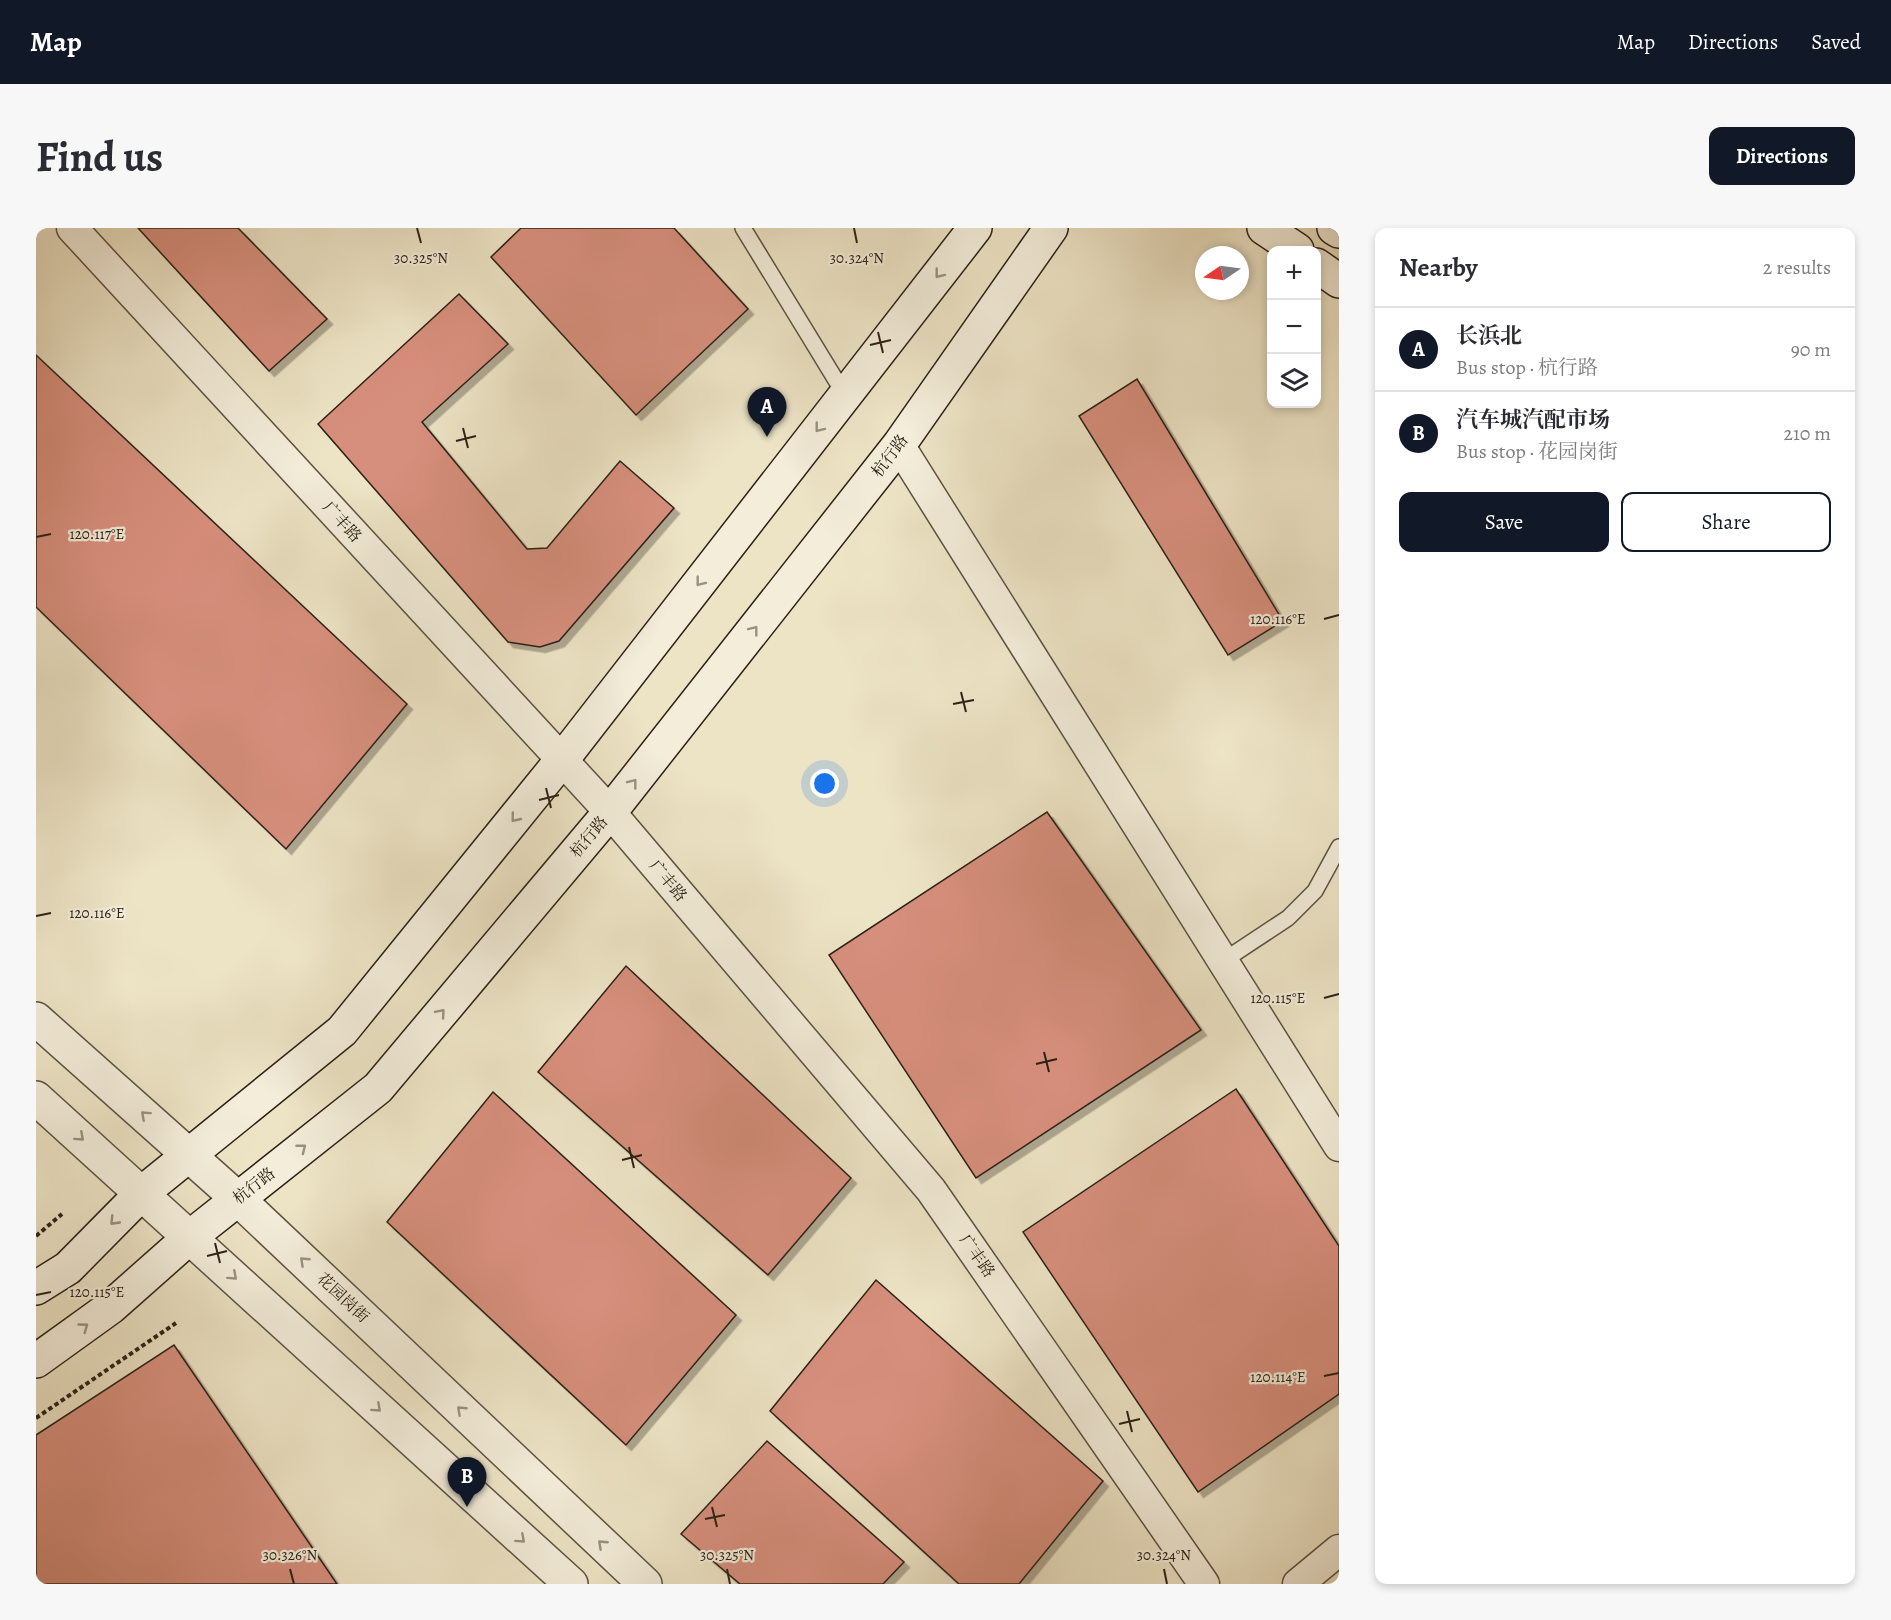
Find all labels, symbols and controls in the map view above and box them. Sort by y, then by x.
text: Map [30,23,82,61]
text: Map [1617,28,1655,56]
text: Directions [1688,28,1778,56]
text: Saved [1811,28,1861,56]
button: Directions [1709,127,1855,185]
text: Find us [36,128,163,185]
north arrow [1195,246,1249,300]
map controls [1267,246,1321,408]
button: + [1267,246,1321,300]
text: 30.325°N [394,248,448,268]
text: 30.324°N [830,248,884,268]
text: Nearby [1399,250,1478,285]
text: 2 results [1763,254,1831,281]
one-way arrow [935,268,946,279]
button: − [1267,300,1321,354]
text: 长浜北 [1456,321,1522,351]
text: A [1412,336,1425,363]
text: 90 m [1791,336,1831,363]
button: layers [1267,354,1321,408]
text: Bus stop · 杭行路 [1456,354,1598,381]
pin: A [748,388,786,437]
text: 汽车城汽配市场 [1456,405,1610,435]
text: B [1412,420,1425,447]
text: 210 m [1783,420,1831,447]
one-way arrow [816,422,827,433]
street label: 杭行路 [867,430,913,482]
text: Bus stop · 花园岗街 [1456,438,1618,465]
button: Save [1399,492,1609,552]
button: Share [1621,492,1831,552]
street label: 广丰路 [318,497,366,547]
text: 120.117°E [70,524,124,544]
one-way arrow [696,576,707,587]
text: 120.116°E [1250,609,1306,629]
one-way arrow [746,626,757,637]
your location [810,769,839,798]
one-way arrow [626,779,637,790]
one-way arrow [511,812,522,823]
street label: 杭行路 [565,812,613,862]
street label: 广丰路 [644,856,692,906]
text: 120.116°E [69,903,125,923]
text: 120.115°E [1251,988,1305,1008]
one-way arrow [434,1009,445,1020]
one-way arrow [141,1111,152,1122]
one-way arrow [73,1130,84,1141]
one-way arrow [295,1145,306,1156]
street label: 杭行路 [228,1163,280,1209]
one-way arrow [110,1215,121,1225]
street label: 广丰路 [954,1230,1000,1282]
one-way arrow [300,1257,311,1268]
street label: 花园岗街 [312,1268,374,1328]
one-way arrow [226,1269,237,1280]
text: 120.115°E [70,1282,124,1302]
one-way arrow [77,1323,88,1334]
text: 120.114°E [1250,1367,1306,1387]
one-way arrow [370,1401,381,1412]
one-way arrow [457,1406,468,1417]
pin: B [448,1458,486,1507]
one-way arrow [515,1532,525,1543]
one-way arrow [599,1540,609,1551]
text: 30.326°N [263,1545,317,1565]
text: 30.325°N [700,1545,754,1565]
text: 30.324°N [1137,1545,1191,1565]

